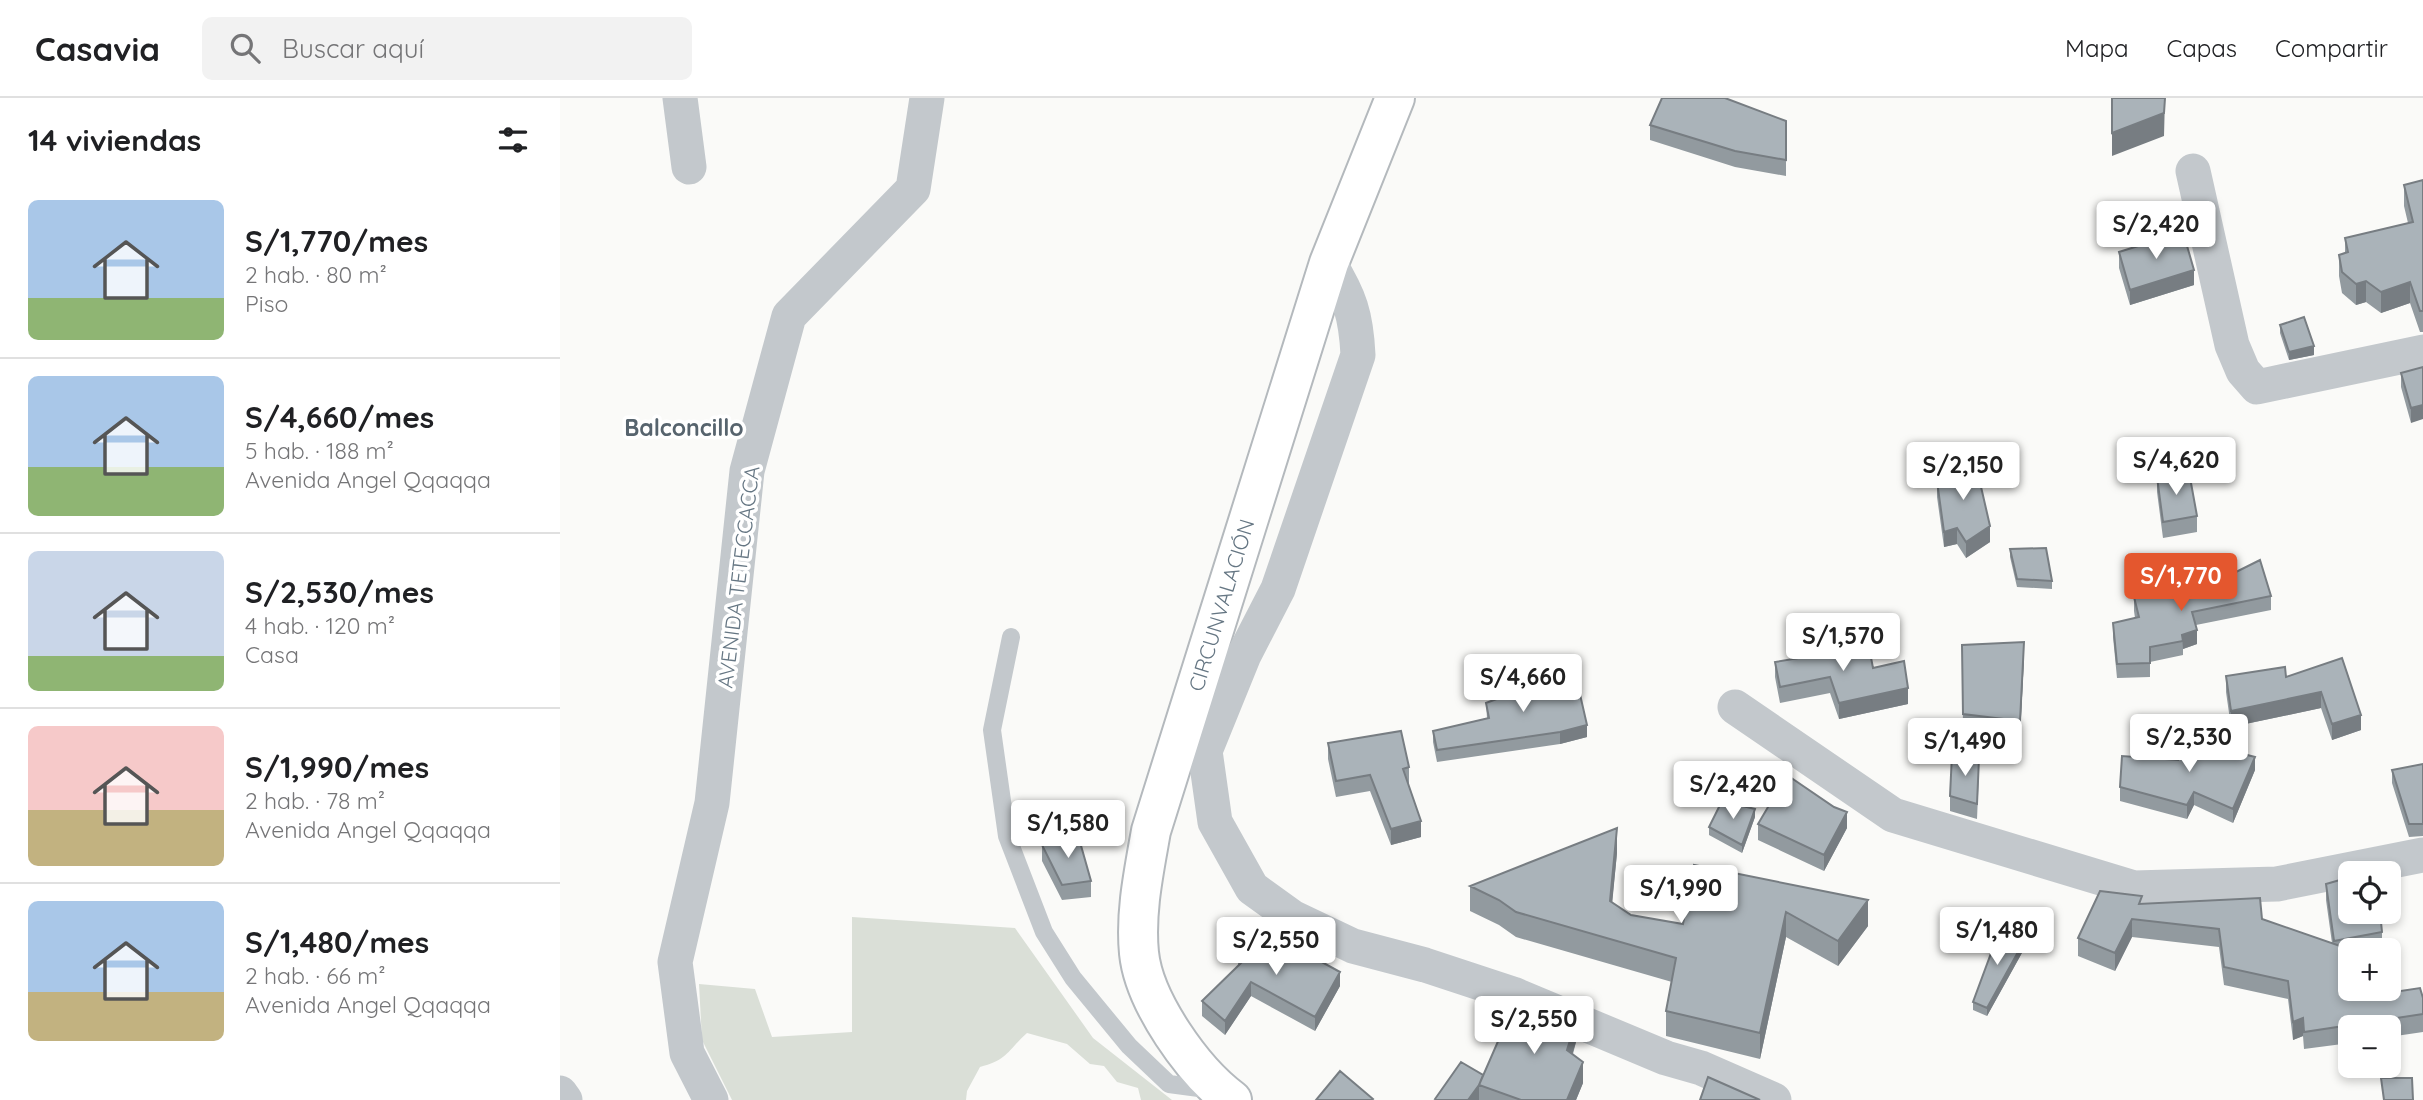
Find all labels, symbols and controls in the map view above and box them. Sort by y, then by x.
search box [202,17,692,80]
text: Casavia [35,28,160,69]
icon: search [226,29,264,67]
text: Buscar aquí [282,32,424,65]
text: Mapa [2065,33,2129,63]
text: Capas [2167,33,2237,63]
text: Compartir [2275,33,2388,63]
text: 14 viviendas [28,121,201,159]
icon: filters [494,121,532,159]
pin: S/2,420 [2091,202,2221,261]
text: S/2,420 [2113,209,2199,238]
text: S/1,770/mes [245,222,428,260]
icon: home [84,228,168,312]
text: 2 hab. · 80 m² [245,260,387,289]
text: Piso [245,289,288,318]
text: S/4,660/mes [245,398,434,436]
icon: home [84,404,168,488]
district label: Balconcillo [624,413,744,442]
text: 5 hab. · 188 m² [245,436,394,465]
pin: S/4,620 [2111,438,2241,497]
pin: S/2,150 [1898,442,2028,502]
text: S/4,620 [2133,445,2219,474]
text: S/2,150 [1923,450,2003,479]
street label: AVENIDA TETECCACCA [711,464,765,690]
text: Avenida Angel Qqaqqa [245,465,491,494]
street label: CIRCUNVALACIÓN [1182,516,1260,694]
pin: S/1,770 [2116,554,2246,613]
text: S/1,770 [2140,561,2222,590]
text: S/2,530/mes [245,573,434,611]
icon: home [84,579,168,663]
text: 4 hab. · 120 m² [245,611,395,640]
pin: S/1,570 [1778,614,1908,673]
text: S/1,570 [1802,621,1884,650]
text: Casa [245,640,299,669]
pin: S/4,660 [1458,654,1588,714]
text: S/4,660 [1480,662,1566,691]
pin: S/2,530 [2124,714,2254,774]
pin: S/1,490 [1900,718,2030,778]
text: S/2,530 [2146,722,2232,751]
text: S/1,490 [1924,726,2006,755]
text: S/1,990/mes [245,748,429,786]
icon: home [84,754,168,838]
pin: S/2,420 [1668,762,1798,821]
text: S/2,420 [1690,769,1776,798]
text: 2 hab. · 78 m² [245,786,385,815]
pin: S/1,580 [1003,800,1133,860]
text: S/1,580 [1027,808,1109,837]
text: Avenida Angel Qqaqqa [245,815,491,844]
map controls [2338,861,2401,1078]
button: locate [2338,861,2401,924]
pin: S/1,990 [1616,866,1746,925]
text: S/1,990 [1640,873,1722,902]
pin: S/1,480 [1932,908,2062,967]
text: S/1,480 [1956,915,2038,944]
pin: S/2,550 [1211,918,1341,977]
text: S/1,480/mes [245,923,429,961]
text: S/2,550 [1233,925,1319,954]
icon: home [84,929,168,1013]
button: + [2338,938,2401,1001]
text: 2 hab. · 66 m² [245,961,385,990]
text: Avenida Angel Qqaqqa [245,990,491,1019]
pin: S/2,550 [1469,996,1599,1056]
text: S/2,550 [1491,1004,1577,1033]
button: − [2338,1015,2401,1078]

